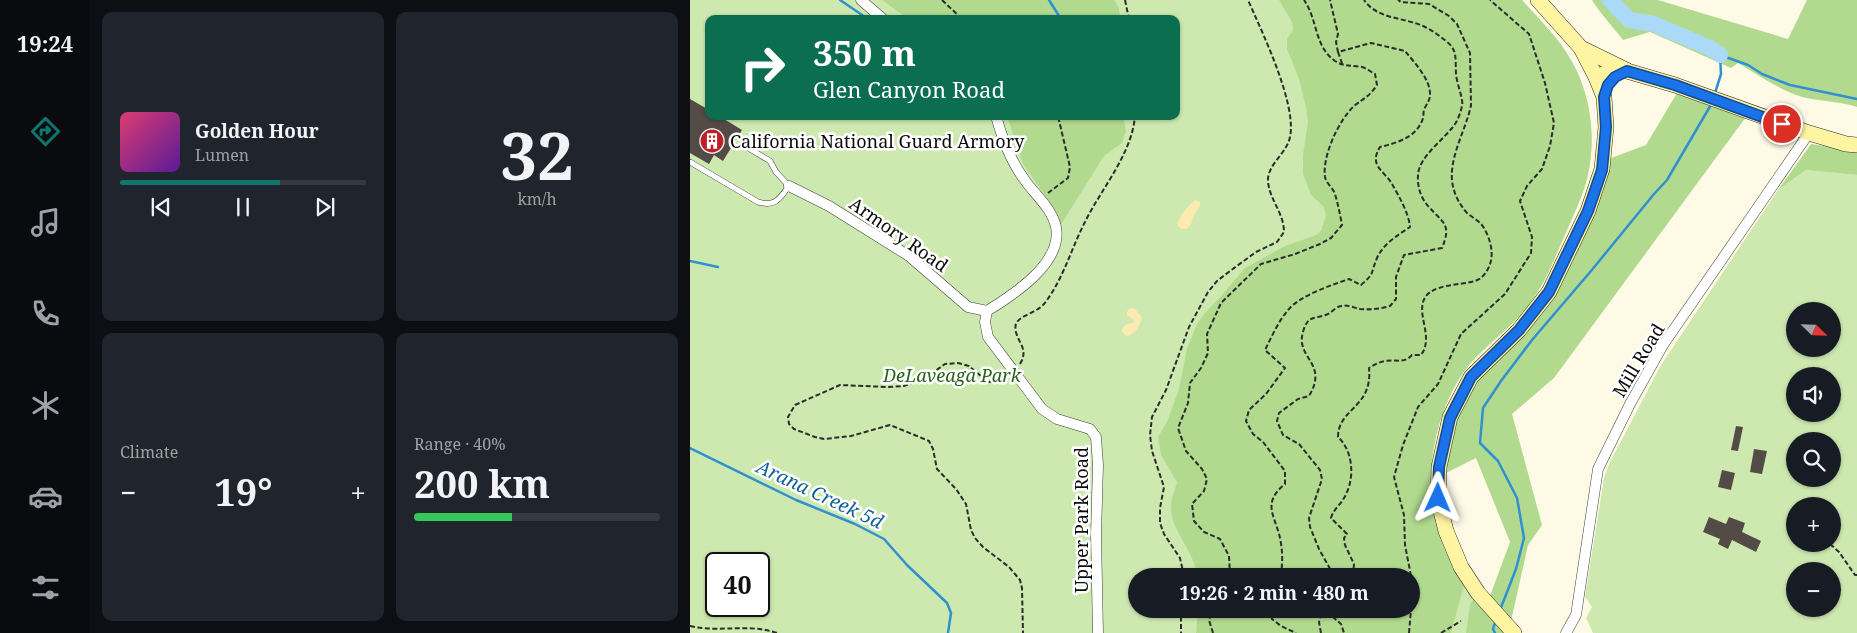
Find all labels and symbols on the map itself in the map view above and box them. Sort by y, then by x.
pin [1761,103,1803,145]
building icon: California National Guard Armory [699,128,725,154]
place label: California National Guard Armory [730,129,1025,153]
street label: Armory Road [845,191,953,277]
north arrow [1786,302,1841,358]
street label: Mill Road [1607,319,1669,401]
park label: DeLaveaga Park [882,363,1022,387]
street label: Upper Park Road [1069,447,1093,593]
water label: Arana Creek 5d [751,452,888,535]
position arrow [1411,471,1463,523]
speed limit sign: 40 [705,552,770,617]

